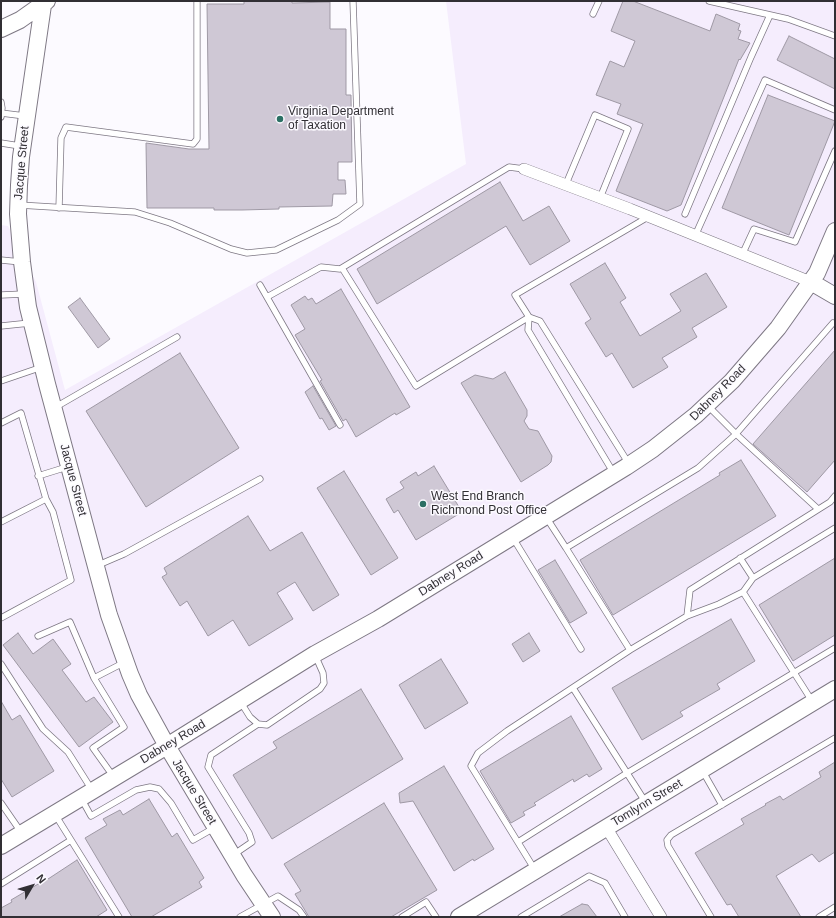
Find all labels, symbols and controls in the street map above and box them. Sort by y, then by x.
place label: Virginia Department of Taxation [288,105,394,133]
marker: Virginia Department of Taxation [275,114,285,124]
street label: Jacque Street [12,125,32,201]
street label: Dabney Road [687,362,749,424]
street label: Jacque Street [56,442,90,518]
place label: West End Branch Richmond Post Office [431,490,547,518]
marker: West End Branch Richmond Post Office [418,499,428,509]
street label: Dabney Road [416,548,486,600]
street label: Dabney Road [138,717,208,767]
street label: Jacque Street [169,757,219,827]
street label: Tomlynn Street [609,776,685,830]
north arrow [12,866,52,906]
text: N [34,872,49,885]

